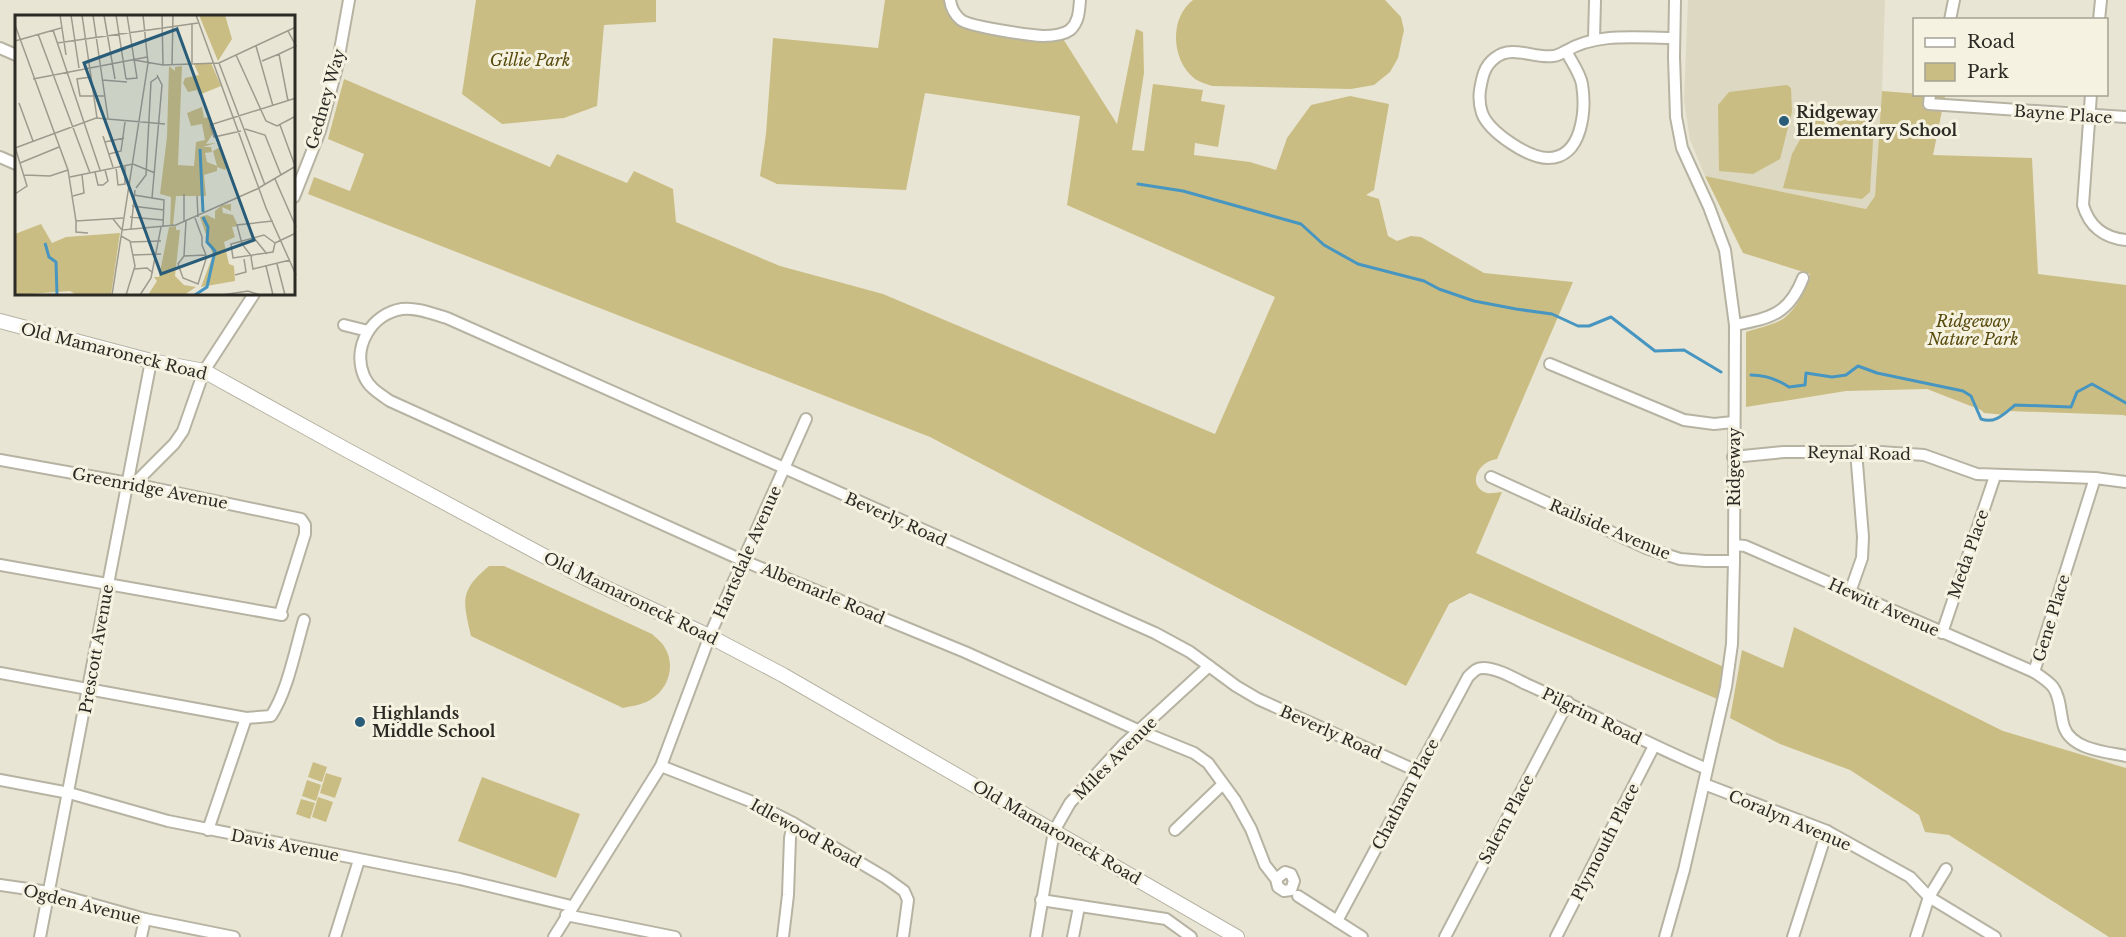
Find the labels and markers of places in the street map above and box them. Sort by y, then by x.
place label: Ridgeway Elementary School [1796,102,1958,140]
marker: Ridgeway Elementary School [1777,114,1791,128]
place label: Highlands Middle School [372,703,496,741]
marker: Highlands Middle School [353,715,367,729]

